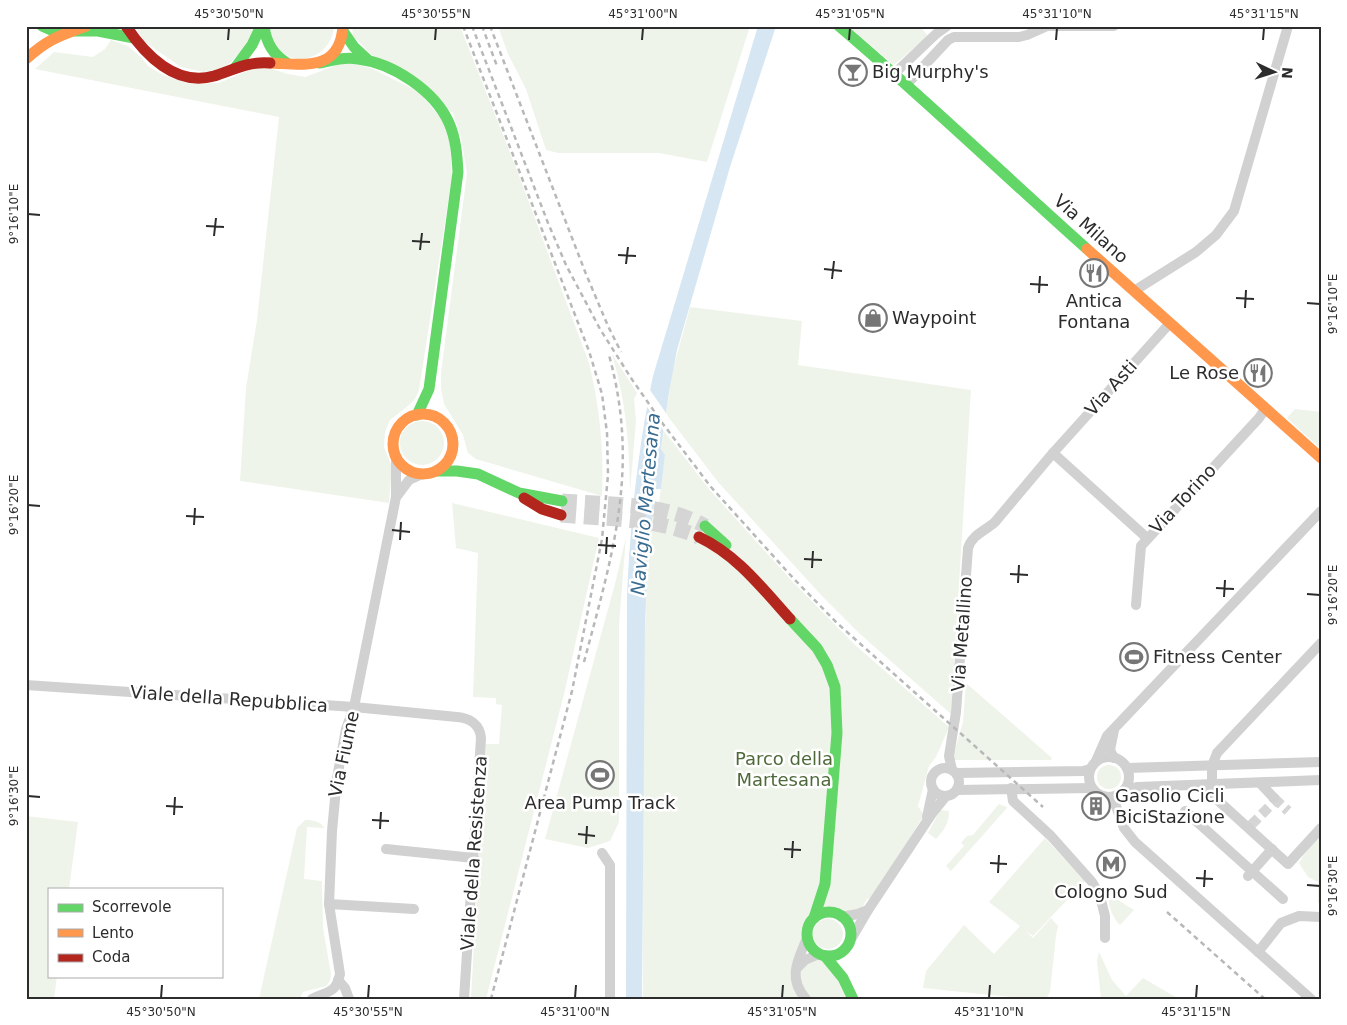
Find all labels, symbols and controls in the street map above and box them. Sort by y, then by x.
text: 45°30'50"N [194,7,264,21]
text: 45°30'55"N [401,7,471,21]
text: 45°31'00"N [608,7,678,21]
text: 45°31'05"N [815,7,885,21]
text: 45°31'10"N [1022,7,1092,21]
text: 45°31'15"N [1229,7,1299,21]
north arrow [1250,48,1300,98]
bar icon: Big Murphy's [838,57,868,87]
place label: Big Murphy's [872,61,989,82]
text: N [1279,67,1295,79]
text: 9°16'10"E [7,184,21,244]
street label: Via Milano [1050,190,1133,267]
restaurant icon: Antica Fontana [1079,258,1109,288]
text: 9°16'10"E [1326,274,1340,334]
place label: Antica Fontana [1058,290,1130,332]
shop icon: Waypoint [858,303,888,333]
place label: Waypoint [892,307,976,328]
street label: Via Asti [1080,356,1141,420]
restaurant icon: Le Rose [1243,358,1273,388]
place label: Le Rose [1169,362,1239,383]
water label: Naviglio Martesana [626,412,664,596]
street label: Via Torino [1145,460,1220,538]
text: 9°16'20"E [7,475,21,535]
text: 9°16'20"E [1326,565,1340,625]
street label: Via Metallino [947,575,976,692]
sports icon: Fitness Center [1119,642,1149,672]
place label: Fitness Center [1153,646,1282,667]
street label: Viale della Repubblica [129,681,329,716]
street label: Via Fiume [324,709,363,799]
park label: Parco della Martesana [735,748,833,790]
street label: Viale della Resistenza [456,755,491,951]
sports icon: Area Pump Track [585,760,615,790]
text: 9°16'30"E [7,766,21,826]
place label: Gasolio Cicli BiciStazione [1115,785,1225,827]
building icon: Gasolio Cicli BiciStazione [1081,791,1111,821]
place label: Area Pump Track [525,792,676,813]
metro station icon: Cologno Sud [1096,849,1126,879]
text: 9°16'30"E [1326,856,1340,916]
place label: Cologno Sud [1054,881,1168,902]
legend [48,888,222,978]
text: Scorrevole [92,898,171,916]
text: Lento [92,924,134,942]
text: Coda [92,948,130,966]
text: 45°30'50"N [126,1005,196,1019]
text: 45°30'55"N [333,1005,403,1019]
text: 45°31'00"N [540,1005,610,1019]
text: 45°31'05"N [747,1005,817,1019]
text: 45°31'10"N [954,1005,1024,1019]
text: 45°31'15"N [1161,1005,1231,1019]

